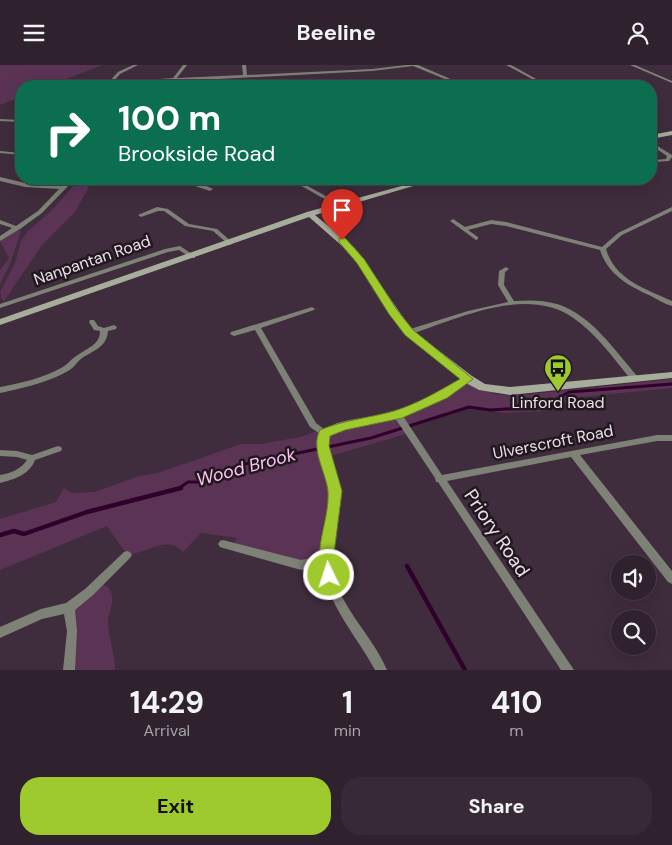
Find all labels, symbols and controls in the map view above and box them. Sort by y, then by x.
text: Beeline [296,18,376,47]
icon: menu [20,19,48,47]
icon: person [624,19,652,47]
text: 100 m [118,95,221,141]
icon: right [35,100,100,165]
text: Brookside Road [118,139,275,168]
pin [321,189,363,240]
icon: arrive [328,196,356,224]
street label: Nanpantan Road [31,230,153,290]
bus stop icon: Linford Road [543,353,573,392]
place label: Linford Road [511,392,605,413]
street label: Ulverscroft Road [491,420,615,464]
water label: Wood Brook [194,442,299,492]
street label: Priory Road [458,484,536,582]
position arrow [302,548,354,600]
map controls [611,555,656,655]
button: sound [611,555,656,600]
button: search [611,610,656,655]
text: 14:29 [130,683,204,722]
text: 1 [342,683,353,722]
text: 410 [491,683,542,722]
text: Arrival [144,720,190,741]
text: min [334,720,361,741]
text: m [509,720,524,741]
button: Exit [20,777,331,835]
button: Share [341,777,652,835]

